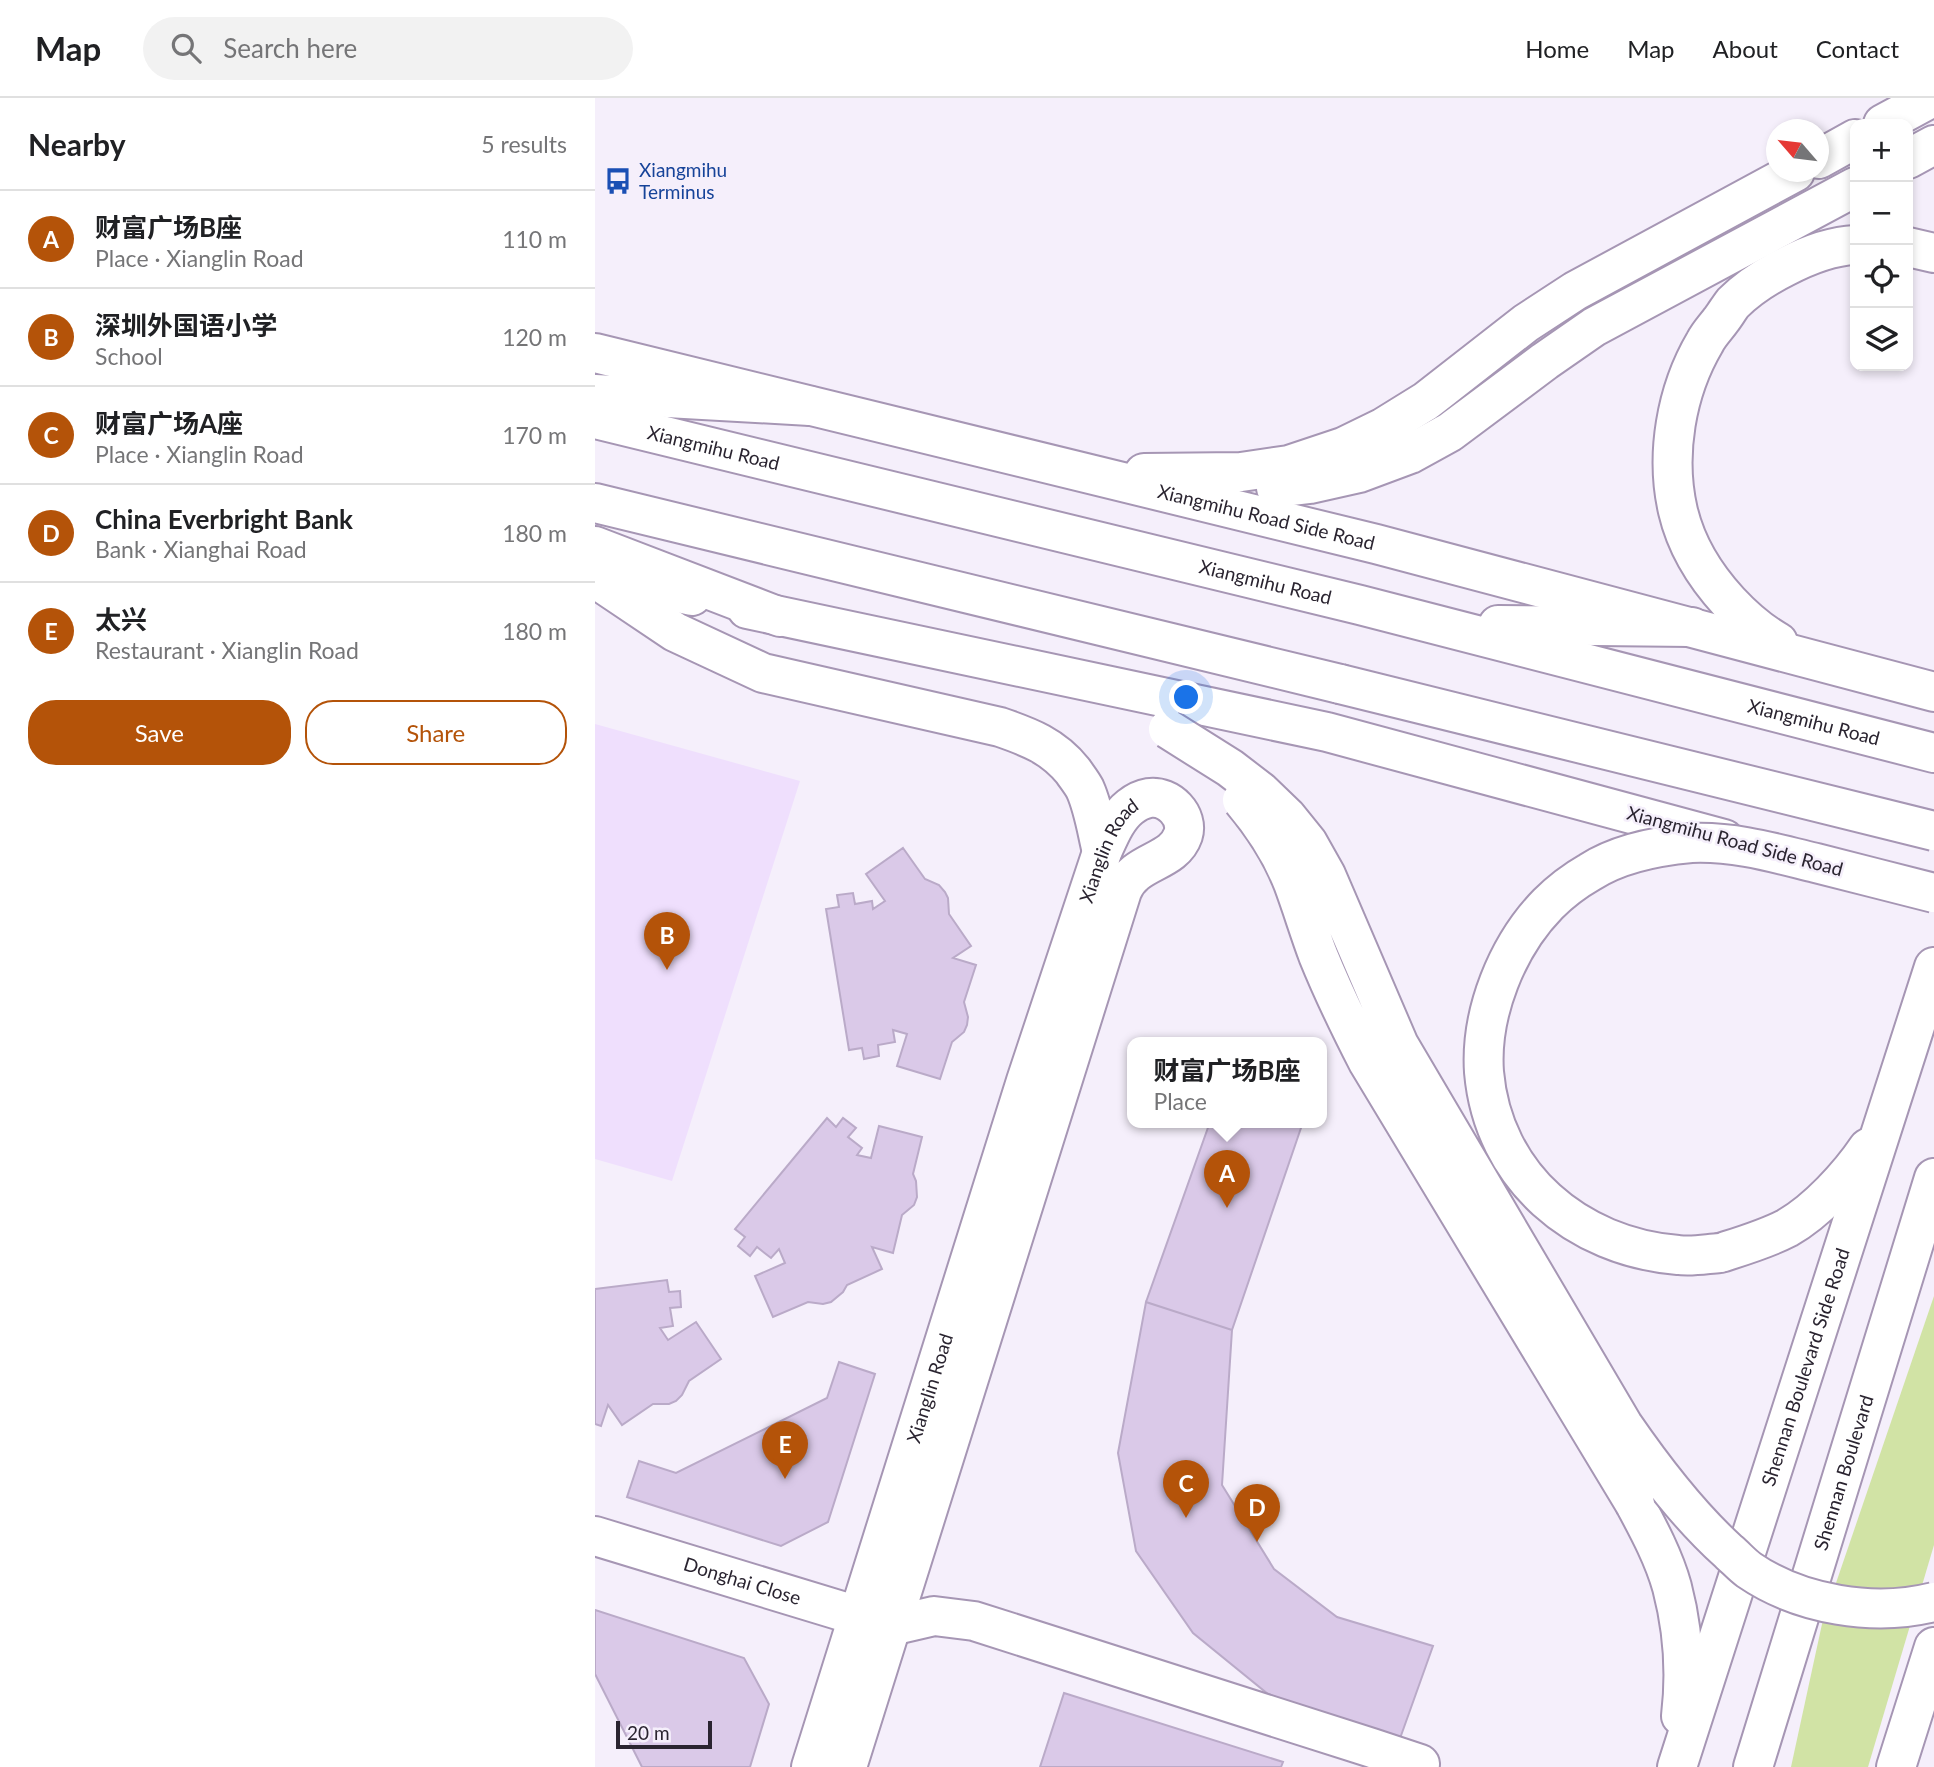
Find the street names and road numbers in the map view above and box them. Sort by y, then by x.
street label: Xiangmihu Road [645,420,782,474]
street label: Xiangmihu Road Side Road [1155,479,1377,554]
street label: Xiangmihu Road [1197,554,1334,609]
street label: Xiangmihu Road [1746,694,1882,750]
street label: Xianglin Road [1074,793,1142,906]
street label: Xiangmihu Road Side Road [1625,801,1846,880]
street label: Shennan Boulevard Side Road [1757,1245,1855,1489]
street label: Xianglin Road [901,1330,957,1446]
street label: Shennan Boulevard [1809,1392,1877,1552]
street label: Donghai Close [681,1552,804,1609]

